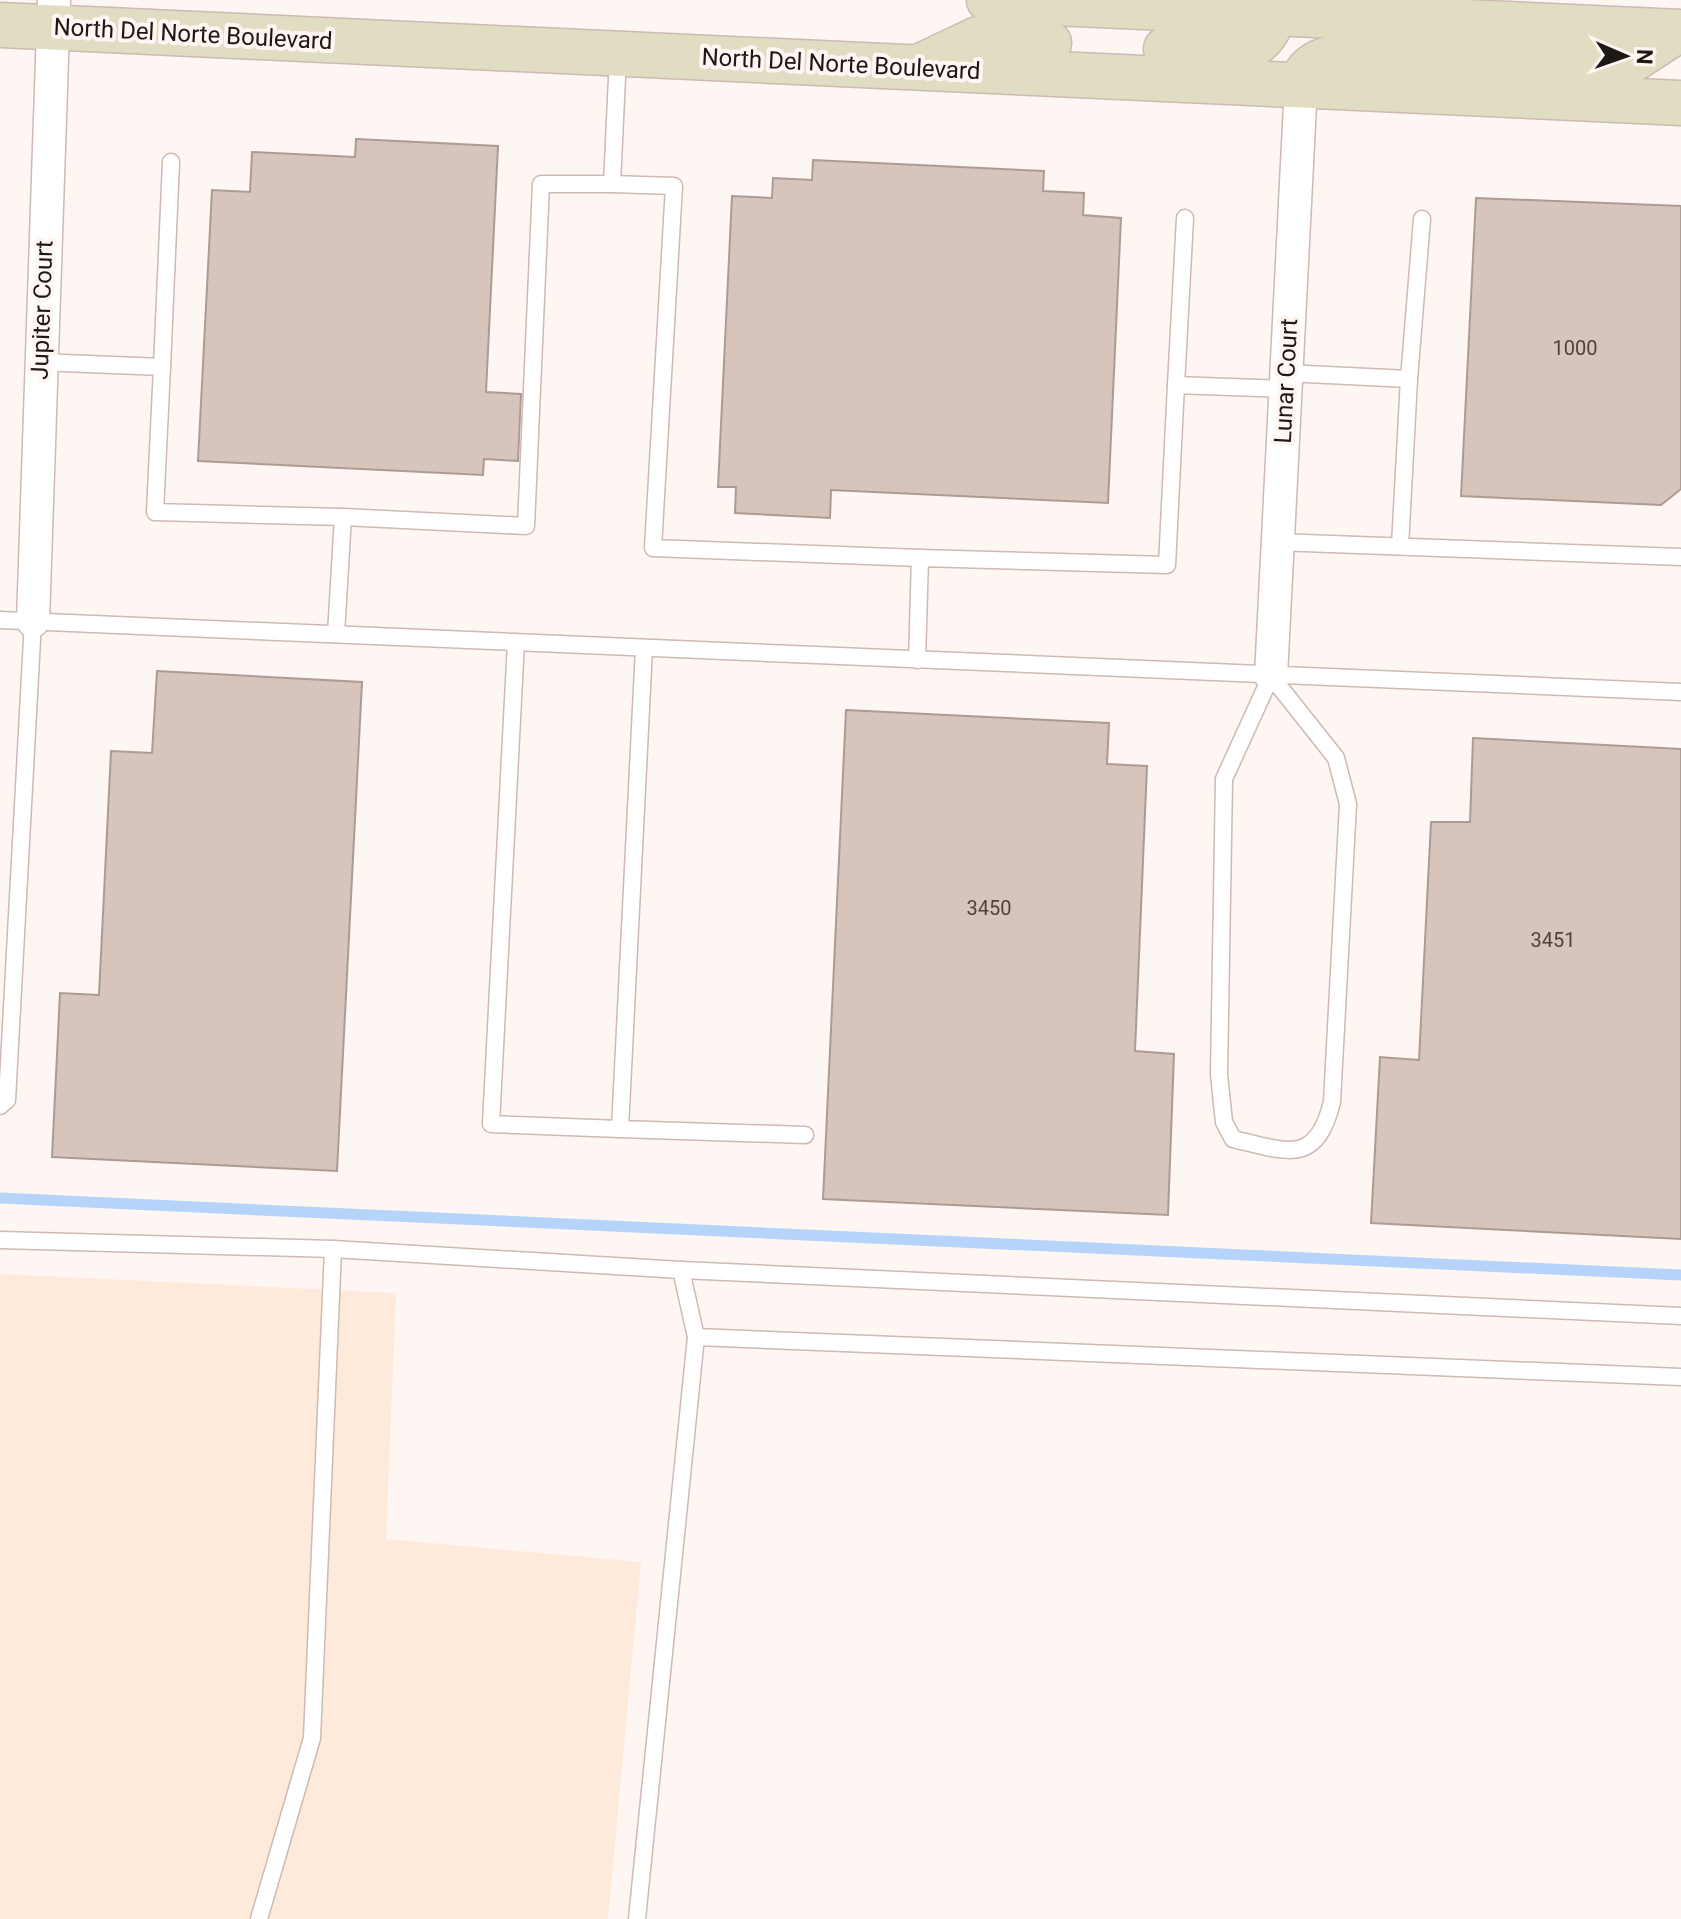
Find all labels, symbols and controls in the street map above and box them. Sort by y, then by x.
street label: North Del Norte Boulevard [53,13,333,55]
north arrow [1585,16,1665,96]
street label: North Del Norte Boulevard [701,43,981,85]
text: N [1632,48,1657,65]
street label: Jupiter Court [26,240,58,380]
street label: Lunar Court [1269,318,1303,444]
house number: 1000 [1553,336,1597,360]
house number: 3450 [967,896,1011,920]
house number: 3451 [1531,928,1575,952]

